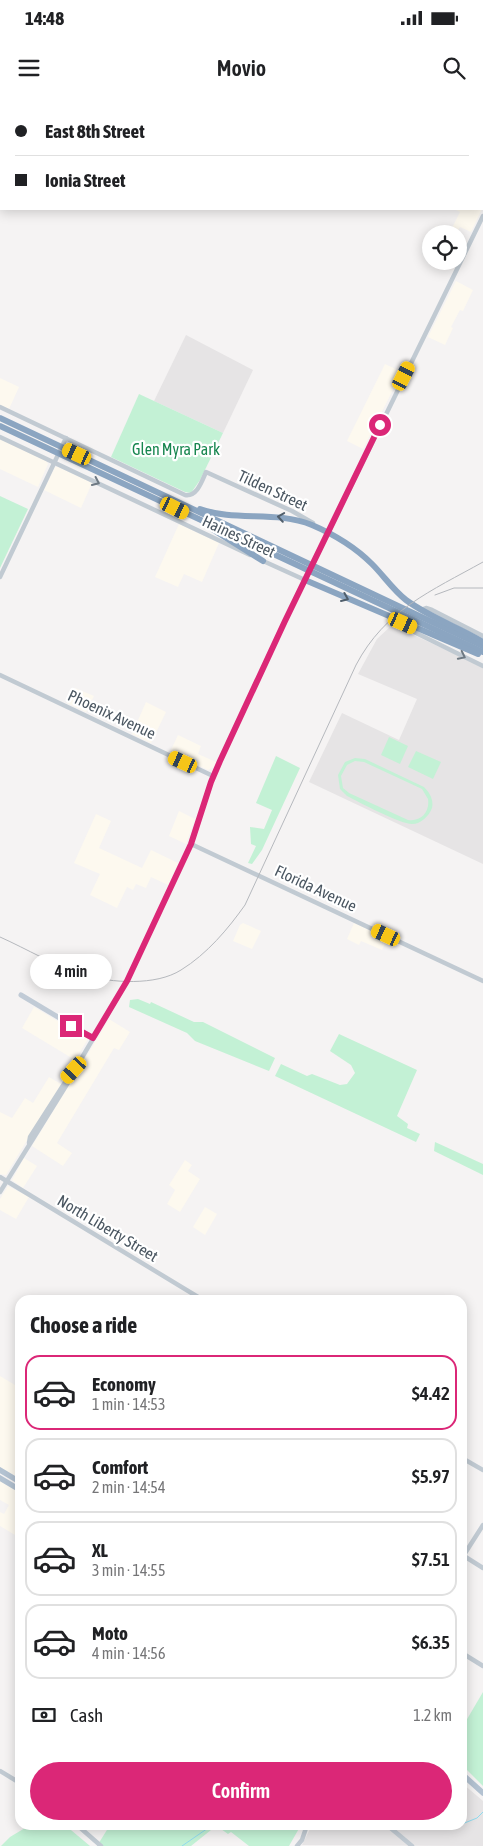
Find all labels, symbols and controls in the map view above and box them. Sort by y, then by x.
text: 14:48 [25,7,64,29]
icon: menu [15,54,43,82]
icon: search [440,54,468,82]
text: Movio [217,55,266,81]
text: East 8th Street [45,120,145,142]
text: Ionia Street [45,169,125,191]
map controls [422,225,467,270]
button: locate [422,225,467,270]
car [390,359,417,393]
route start [369,414,391,436]
park label: Glen Myra Park [132,440,220,459]
car [60,441,93,467]
street label: Tilden Street [235,466,311,514]
one-way arrow [91,476,100,487]
car [158,495,191,521]
street label: Haines Street [200,511,279,561]
one-way arrow [277,513,286,523]
one-way arrow [340,592,349,602]
car [386,610,419,636]
one-way arrow [457,649,466,660]
street label: Phoenix Avenue [65,686,159,742]
car [166,749,199,775]
street label: Florida Avenue [272,861,360,915]
car [369,922,402,948]
callout: 4 min [30,954,112,988]
text: 4 min [55,962,87,980]
route end [60,1015,82,1037]
car [58,1054,89,1086]
street label: North Liberty Street [54,1191,162,1266]
text: Choose a ride [30,1312,137,1338]
icon: car [32,1370,77,1415]
text: Economy [92,1373,156,1395]
text: $4.42 [412,1382,450,1404]
text: 1 min · 14:53 [92,1395,165,1413]
icon: car [32,1453,77,1498]
text: Comfort [92,1456,148,1478]
text: $5.97 [412,1465,450,1487]
text: 2 min · 14:54 [92,1478,165,1496]
icon: car [32,1536,77,1581]
text: XL [92,1539,108,1561]
text: $7.51 [412,1548,450,1570]
text: 3 min · 14:55 [92,1561,165,1579]
icon: car [32,1619,77,1664]
text: Moto [92,1622,128,1644]
text: $6.35 [412,1631,450,1653]
text: 4 min · 14:56 [92,1644,165,1662]
icon: cash [30,1701,58,1729]
text: Cash [70,1704,103,1726]
text: 1.2 km [413,1706,452,1724]
button: Confirm [30,1762,452,1820]

